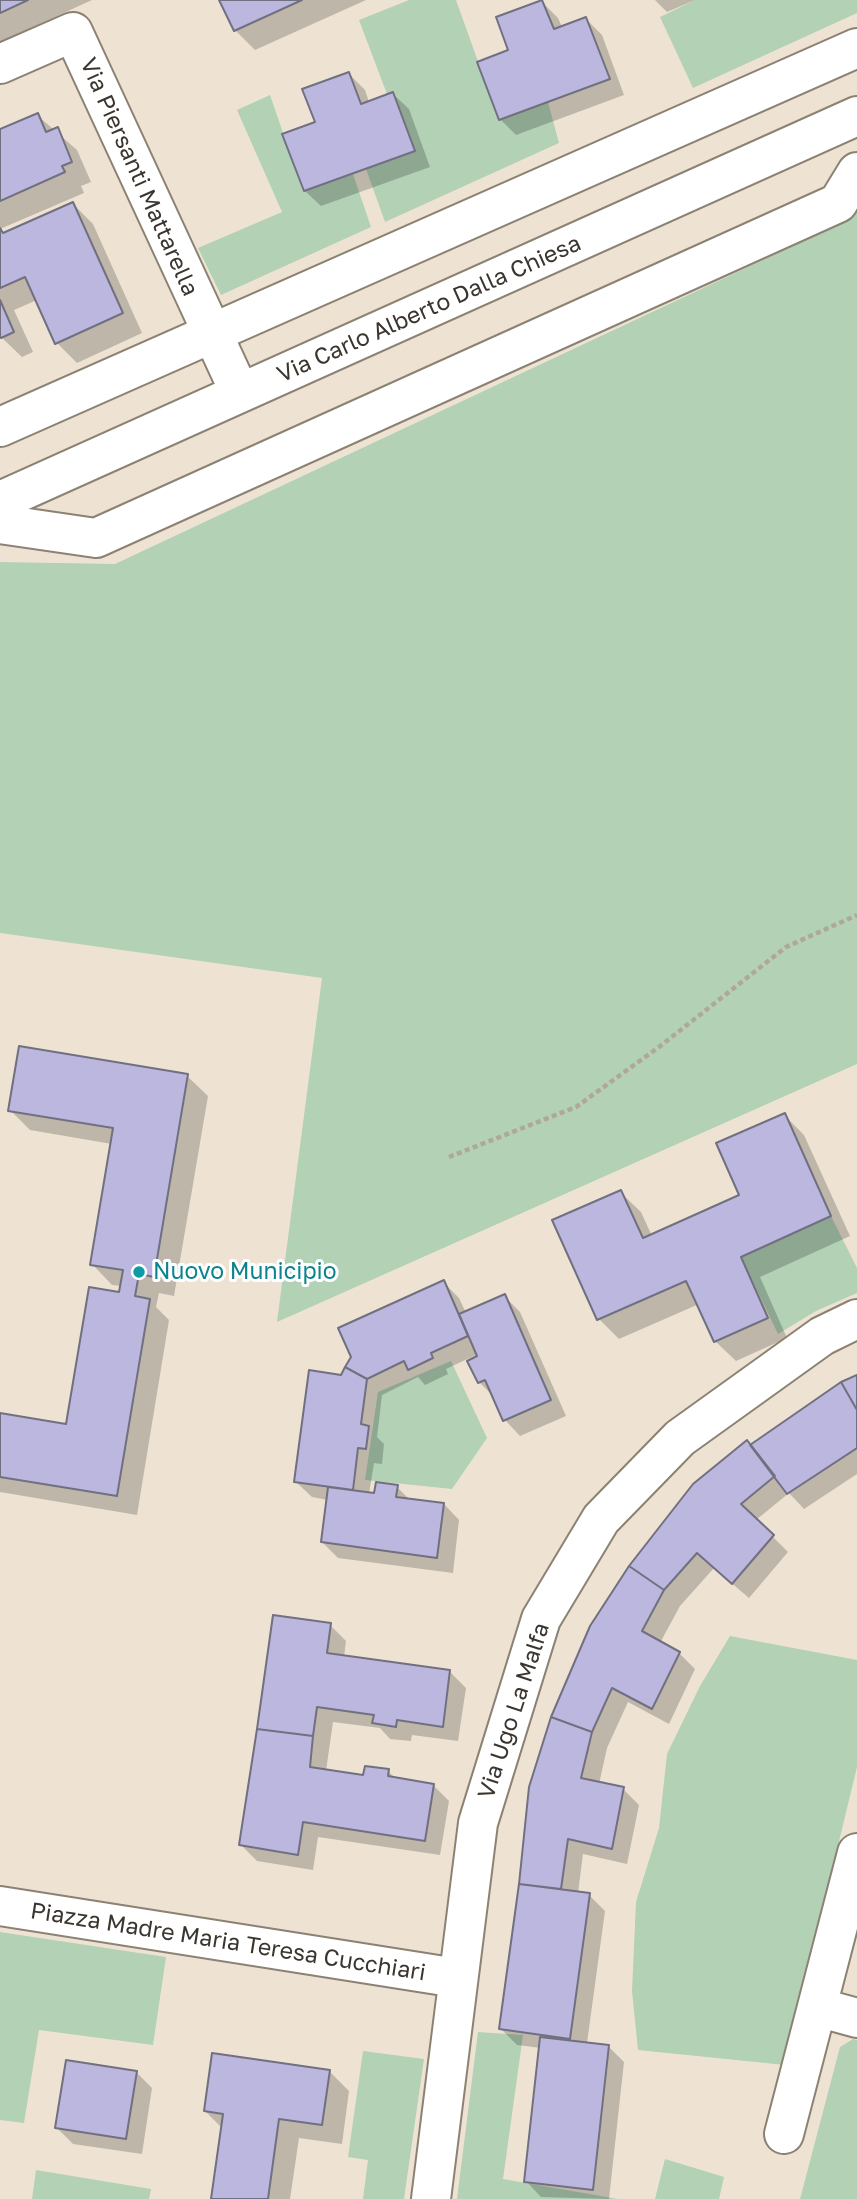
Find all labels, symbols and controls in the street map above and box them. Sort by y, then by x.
street label: Via Piersanti Mattarella [74,54,204,300]
street label: Via Carlo Alberto Dalla Chiesa [273,229,585,389]
place label: Nuovo Municipio [153,1258,337,1286]
marker: Nuovo Municipio [131,1264,147,1280]
street label: Via Ugo La Malfa [473,1619,555,1803]
street label: Piazza Madre Maria Teresa Cucchiari [28,1897,428,1987]

